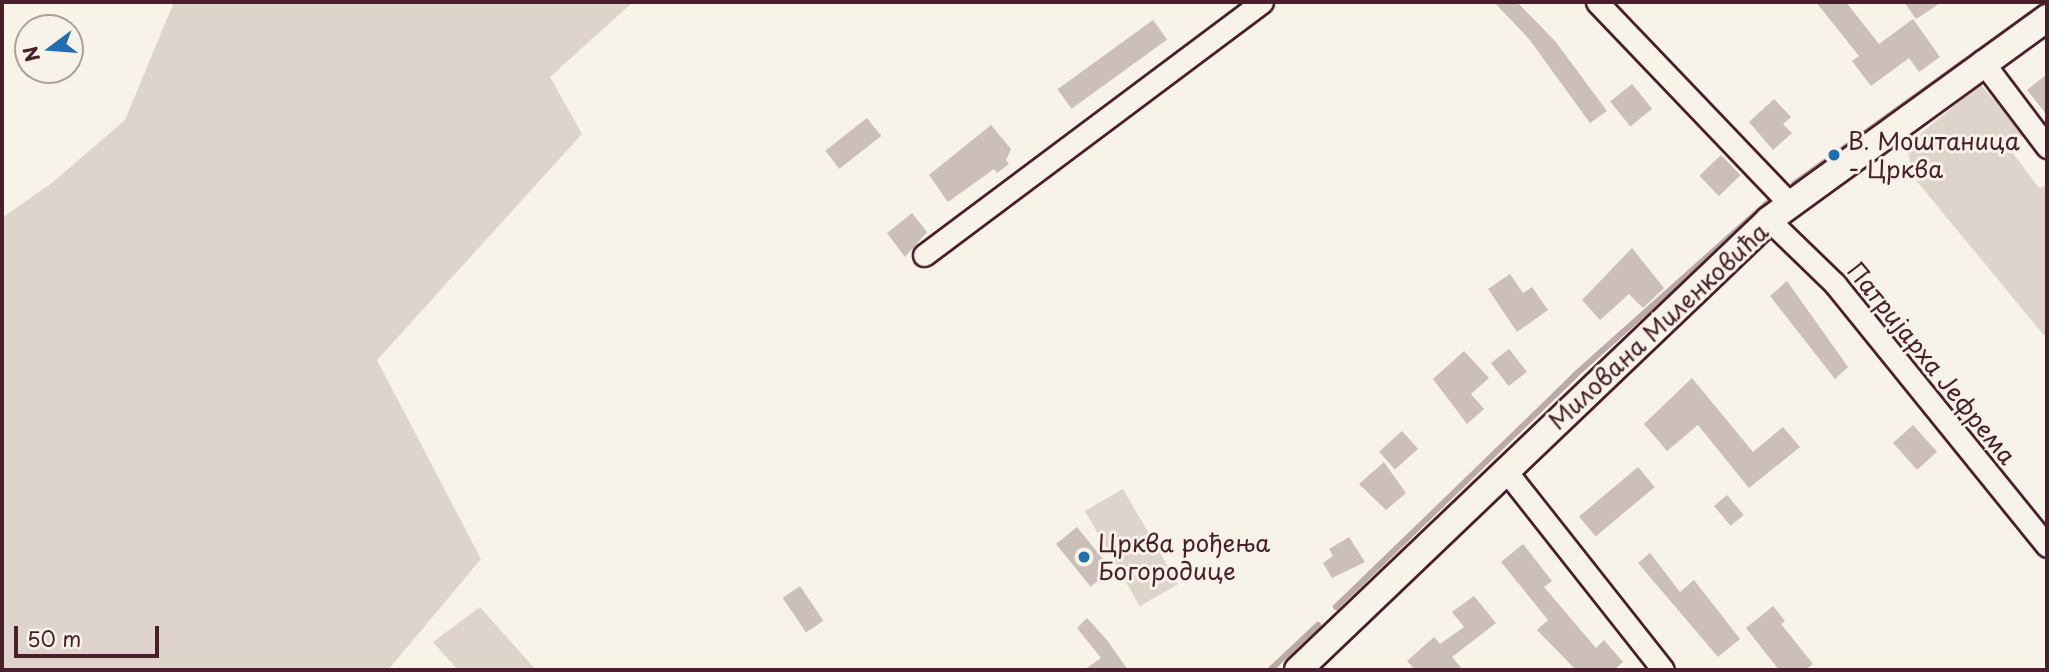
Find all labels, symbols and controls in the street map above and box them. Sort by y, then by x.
north arrow [14,14,84,84]
text: N [15,43,46,65]
place label: В. Моштаница - Црква [1848,127,2020,183]
marker: В. Моштаница - Црква [1826,147,1842,163]
street label: Милована Миленковића [1542,216,1774,436]
street label: Патријарха Јефрема [1841,256,2023,470]
place label: Црква рођења Богородице [1098,529,1272,585]
marker: Црква рођења Богородице [1076,549,1092,565]
scale bar [18,612,163,656]
text: 50 m [27,622,81,654]

